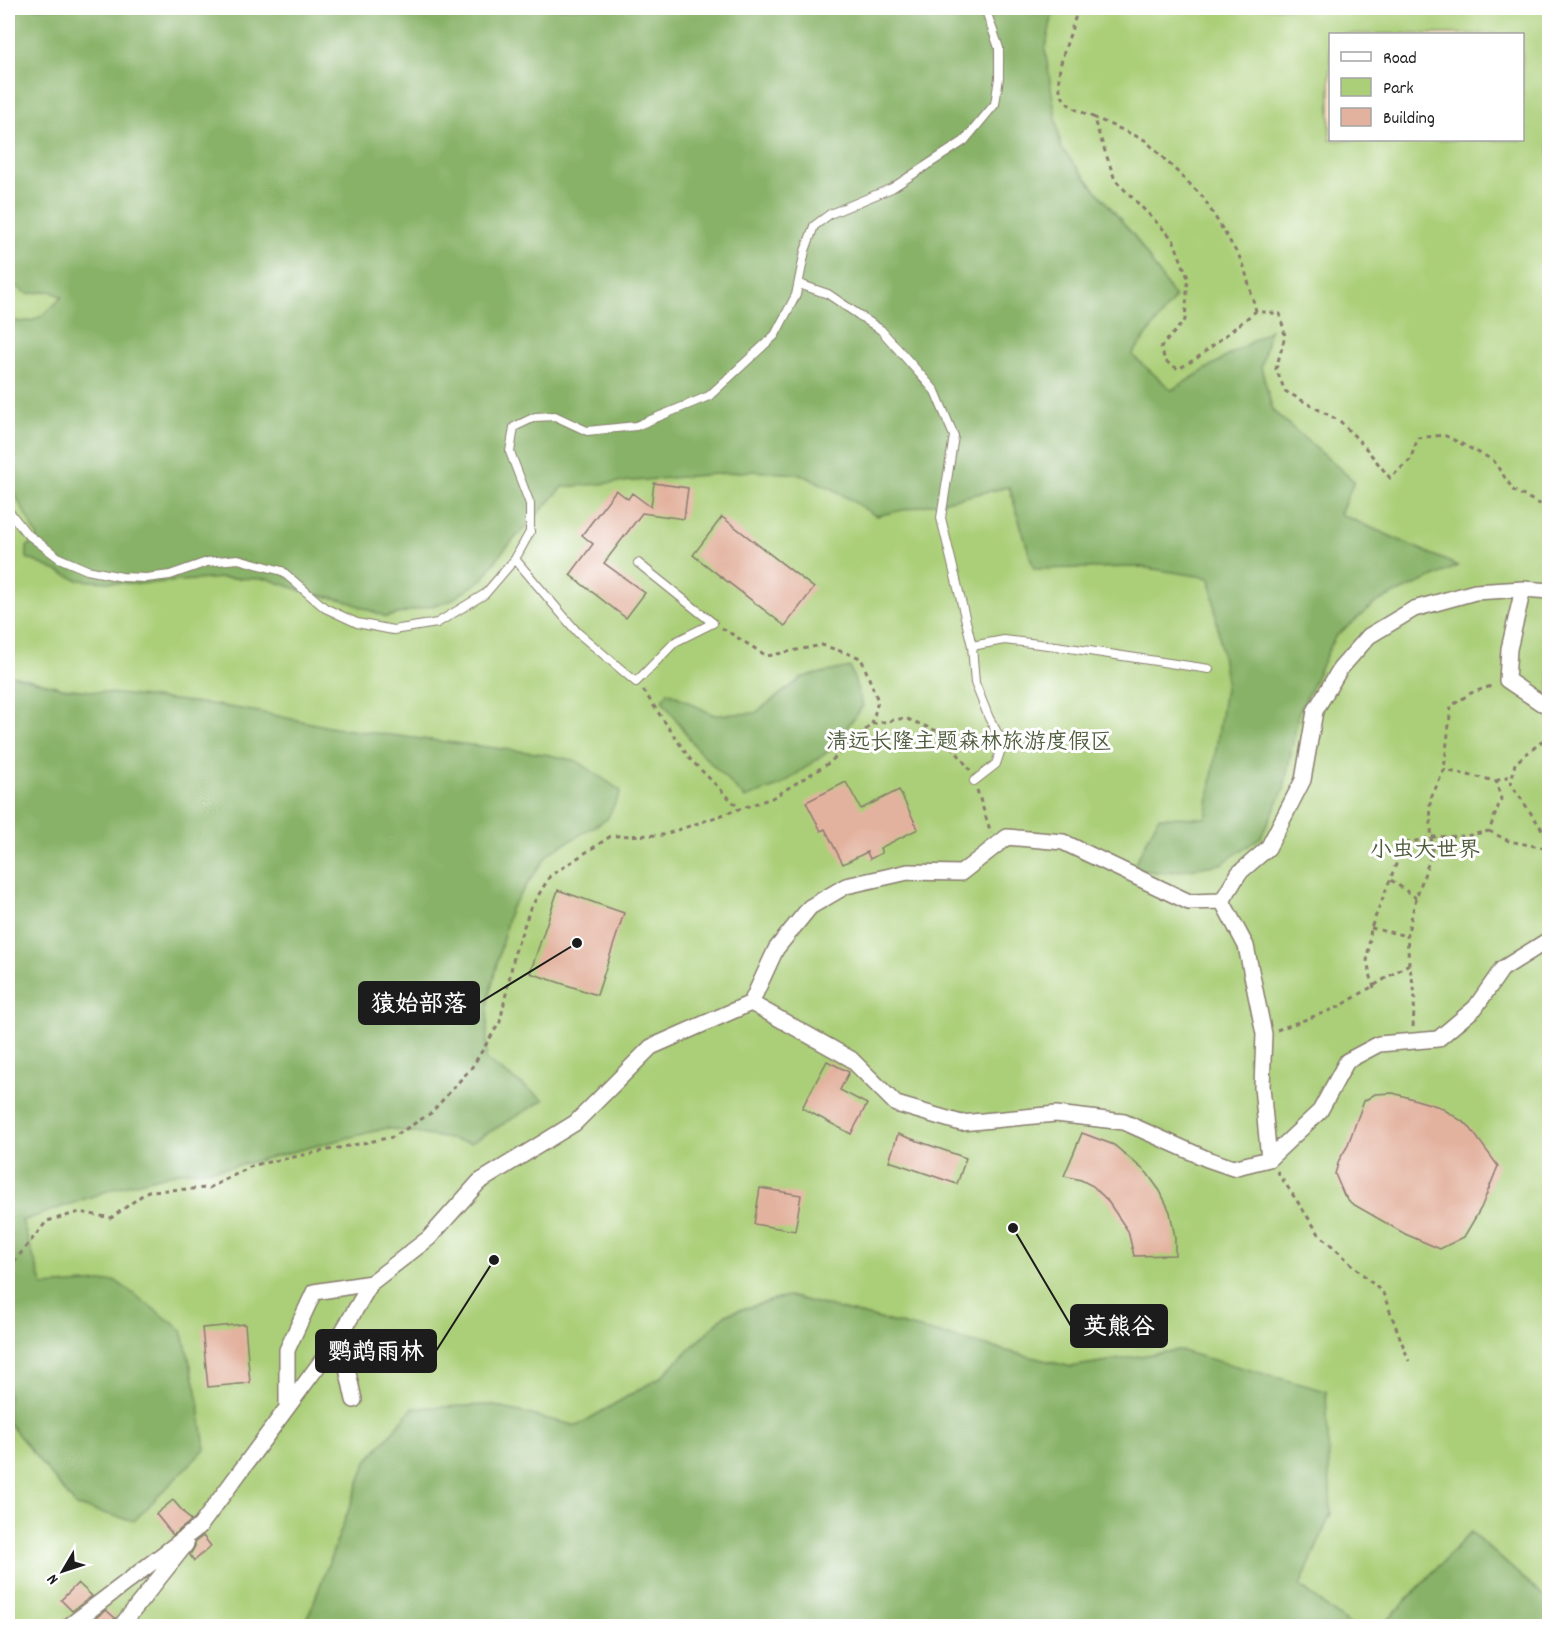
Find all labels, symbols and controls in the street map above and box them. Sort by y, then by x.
legend [1329,33,1524,141]
text: Road [1383,47,1417,72]
text: Park [1383,77,1414,102]
text: Building [1383,107,1435,132]
park label: 清远长隆主题森林旅游度假区 [826,728,1112,759]
park label: 小虫大世界 [1370,836,1480,867]
callout: 猿始部落 [359,982,479,1024]
text: 猿始部落 [371,989,467,1023]
callout: 英熊谷 [1071,1305,1167,1347]
text: 英熊谷 [1083,1312,1155,1346]
callout: 鹦鹉雨林 [316,1330,436,1372]
text: 鹦鹉雨林 [328,1337,424,1371]
north arrow [33,1541,93,1601]
text: N [42,1568,65,1589]

